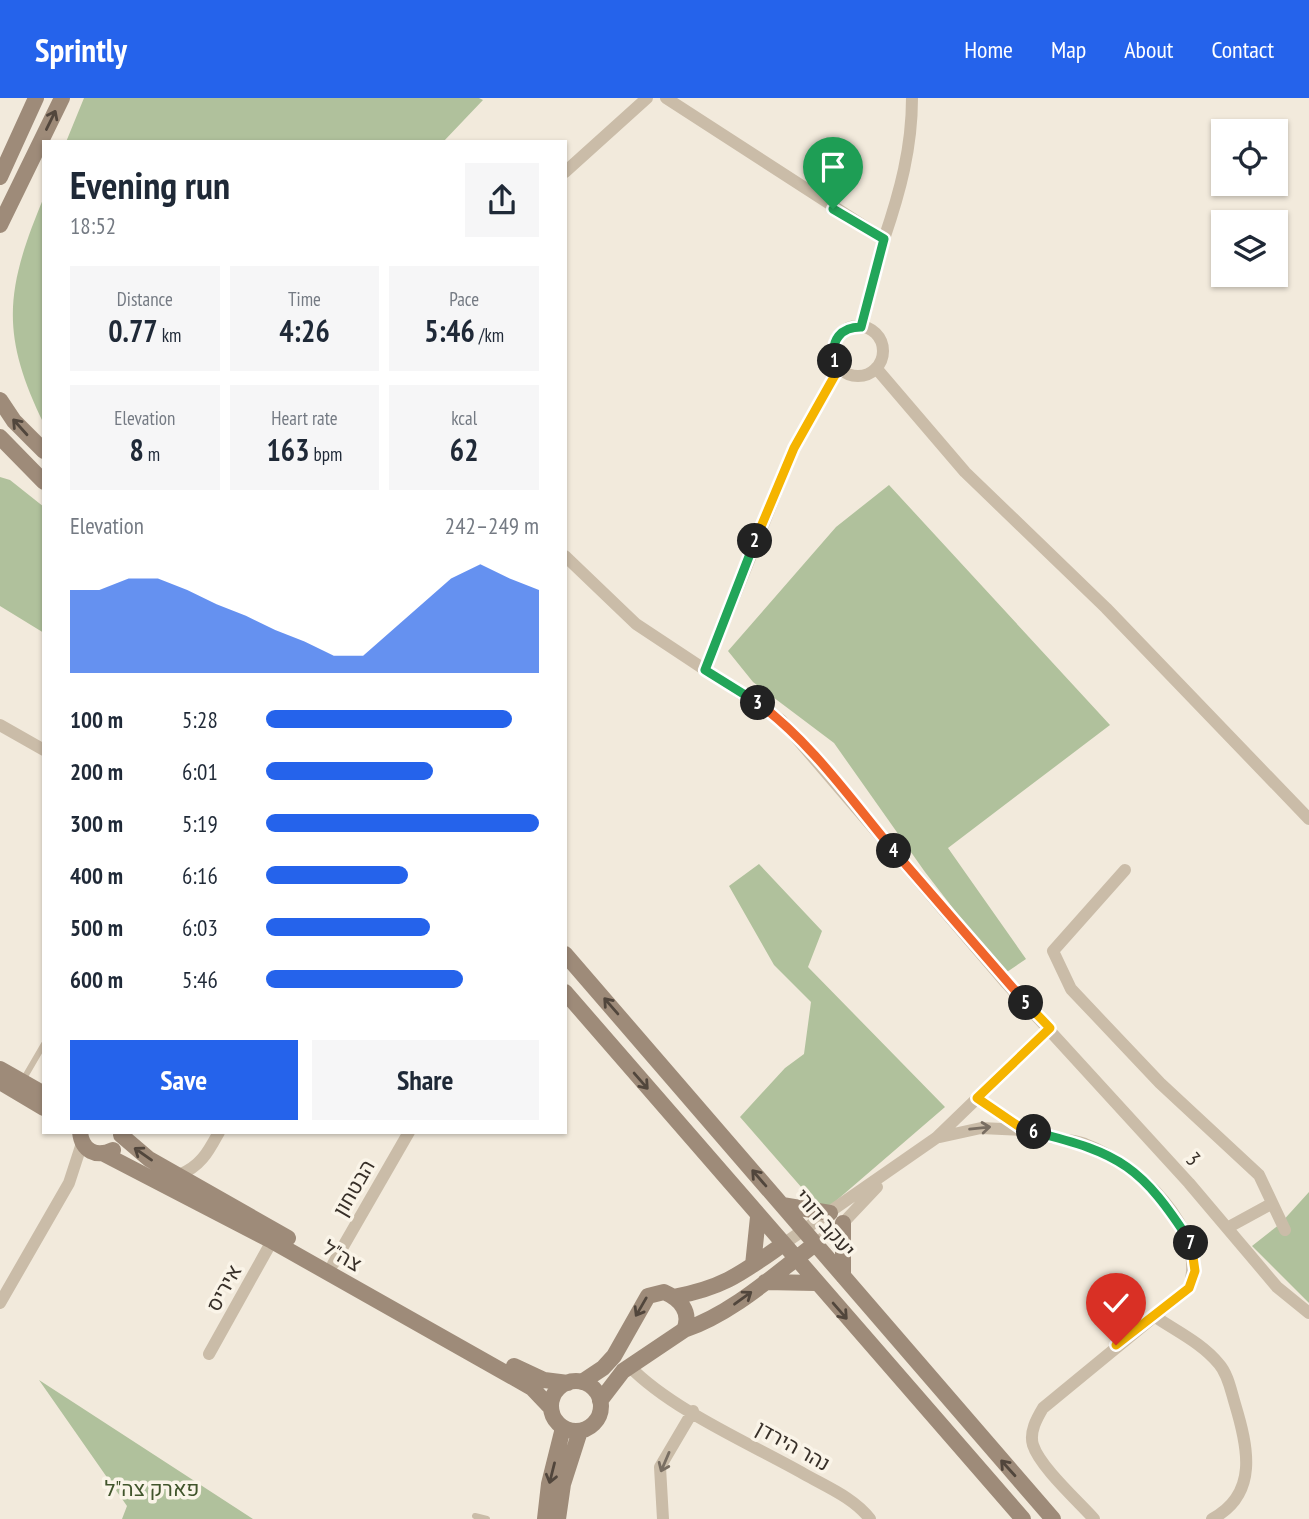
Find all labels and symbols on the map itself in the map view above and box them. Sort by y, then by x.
one-way arrow [45,110,59,131]
pin [803,137,863,209]
pin: 1 [818,344,852,378]
one-way arrow [12,418,28,436]
pin: 2 [738,524,772,558]
pin: 3 [740,686,776,720]
pin: 4 [876,834,912,868]
pin: 5 [1009,986,1044,1020]
one-way arrow [603,997,619,1015]
one-way arrow [633,1071,649,1089]
pin: 6 [1016,1114,1052,1150]
one-way arrow [968,1122,991,1135]
street label: 3 [1180,1146,1207,1171]
one-way arrow [134,1147,153,1161]
street label: הבטחון [327,1154,381,1221]
one-way arrow [751,1170,767,1188]
street label: יעקב דורי [789,1183,862,1262]
pin: 7 [1174,1226,1208,1260]
street label: צה"ל [318,1234,367,1277]
street label: איריס [200,1259,247,1316]
pin [1086,1273,1146,1345]
one-way arrow [733,1290,752,1305]
one-way arrow [634,1296,648,1316]
one-way arrow [832,1302,848,1320]
street label: נהר הירדן [751,1414,835,1477]
one-way arrow [657,1451,670,1472]
one-way arrow [999,1460,1016,1477]
one-way arrow [544,1462,557,1484]
park label: פארק צה"ל [104,1475,200,1502]

